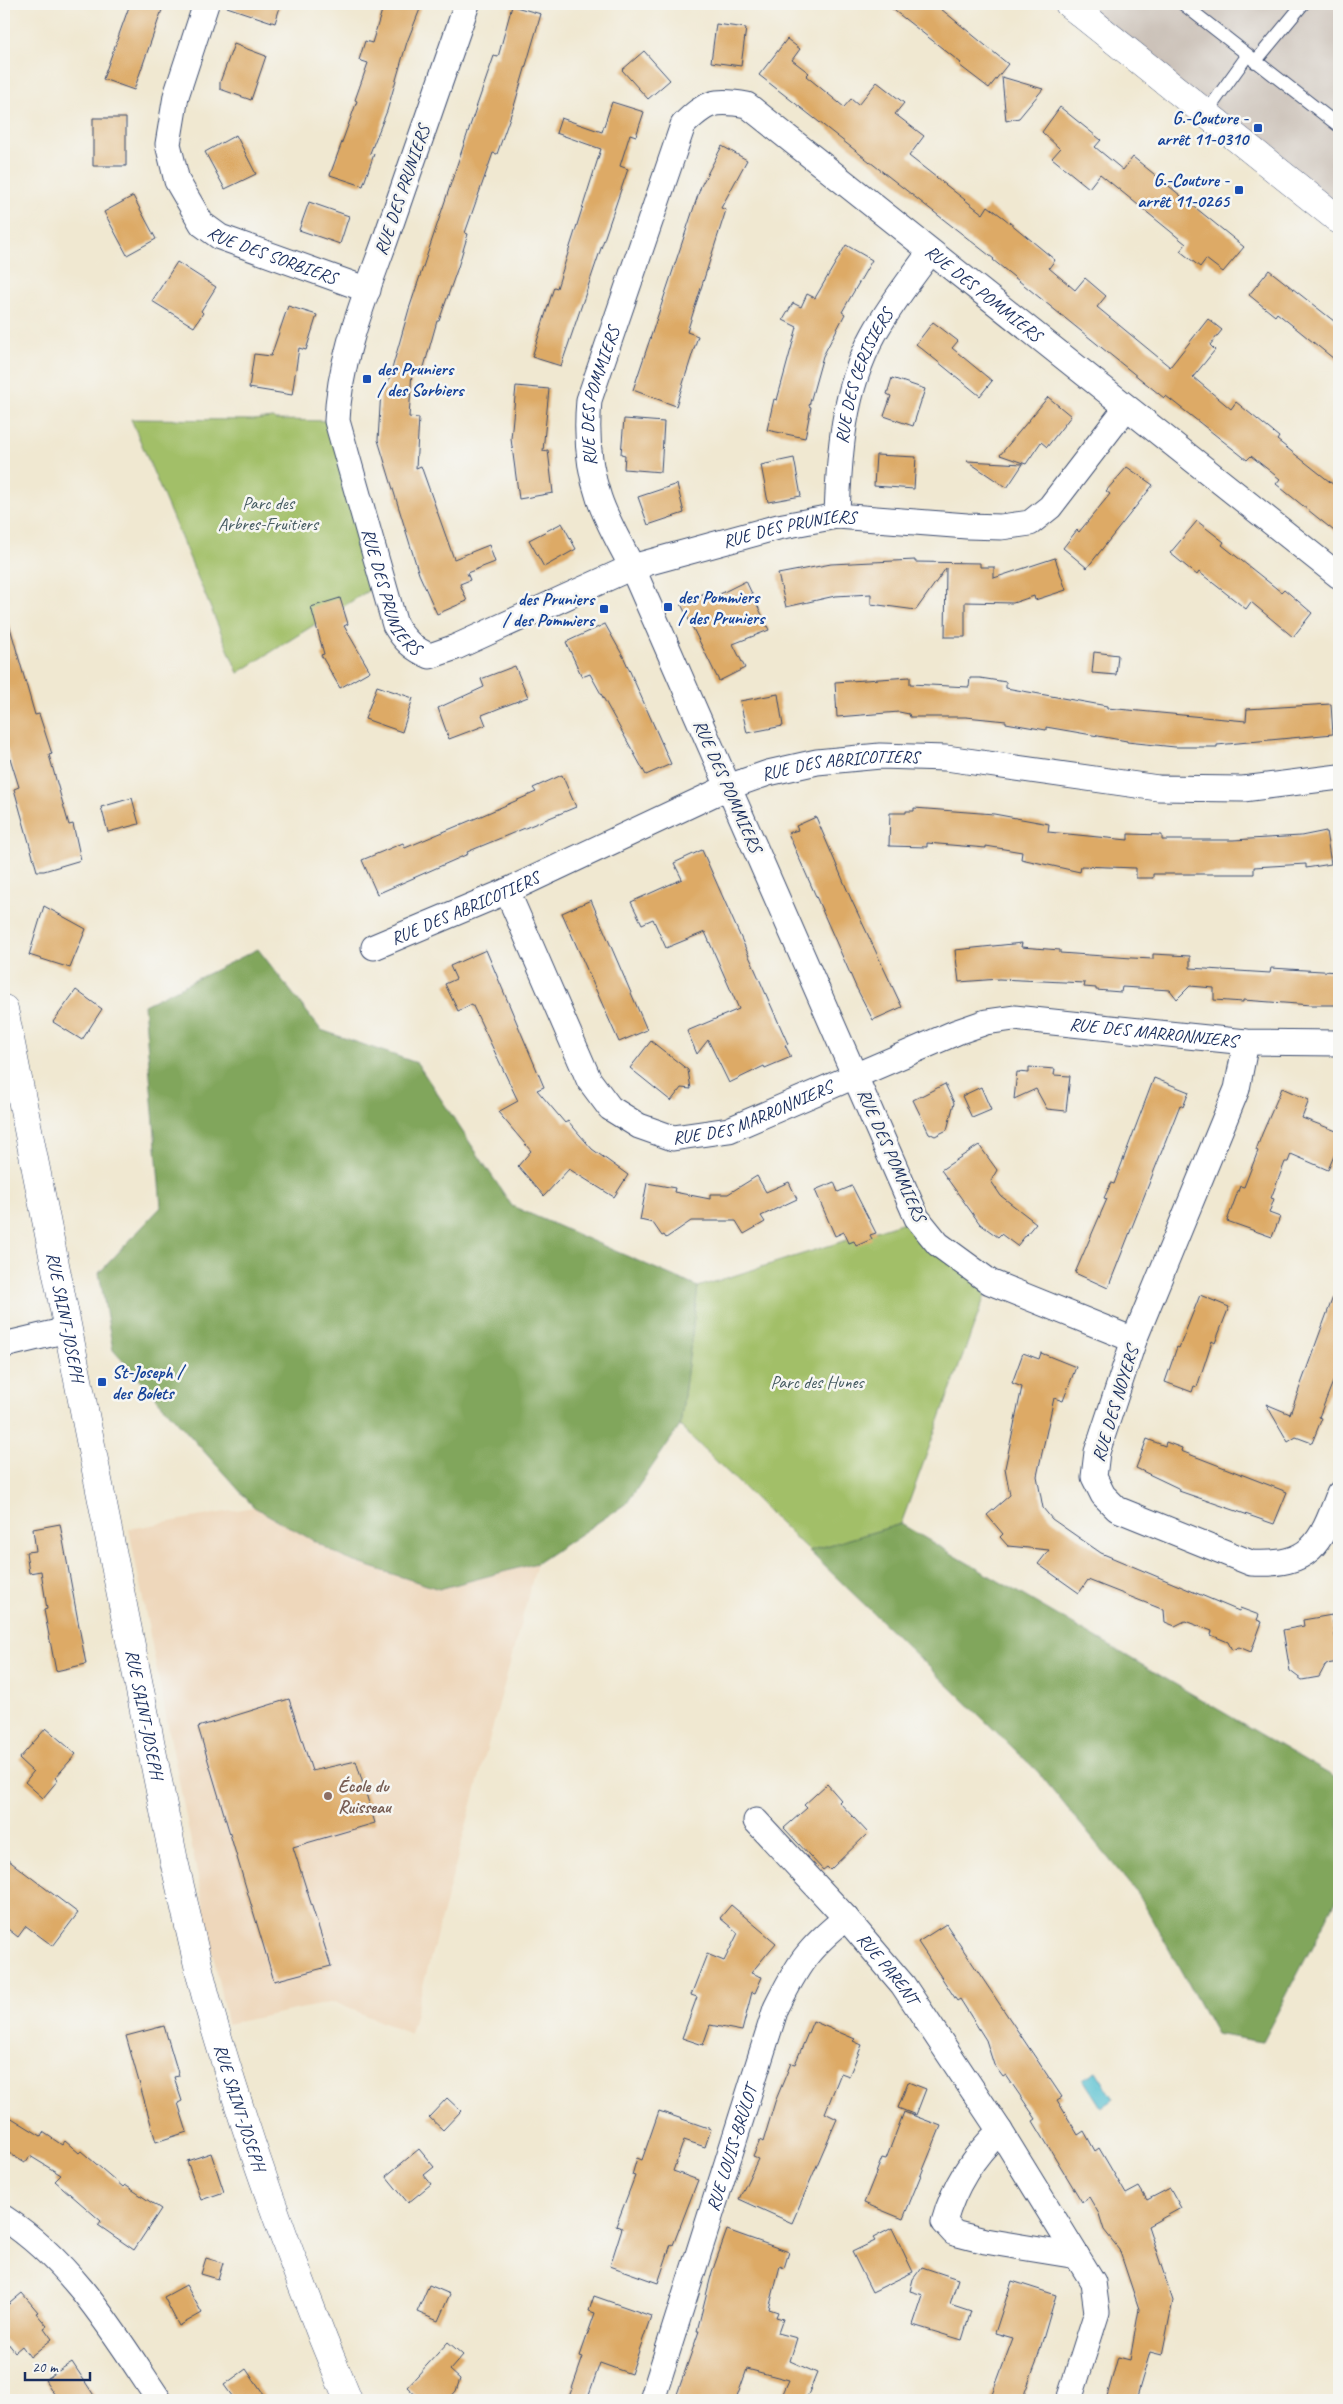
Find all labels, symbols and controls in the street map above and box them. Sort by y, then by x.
place label: G.-Couture - arrêt 11-0310 [1156,107,1250,150]
street label: RUE DES PRUNIERS [369,120,435,258]
marker: G.-Couture - arrêt 11-0310 [1252,122,1264,134]
place label: G.-Couture - arrêt 11-0265 [1137,169,1231,212]
marker: G.-Couture - arrêt 11-0265 [1233,184,1245,196]
street label: RUE DES SORBIERS [204,221,342,290]
street label: RUE DES POMMIERS [921,240,1048,348]
street label: RUE DES CERISIERS [831,302,899,445]
street label: RUE DES POMMIERS [577,321,625,467]
place label: des Pruniers / des Sorbiers [377,358,465,401]
marker: des Pruniers / des Sorbiers [361,373,373,385]
park label: Parc des Arbres-Fruitiers [218,492,320,535]
street label: RUE DES PRUNIERS [720,505,859,553]
street label: RUE DES PRUNIERS [357,526,427,661]
place label: des Pommiers / des Pruniers [678,586,766,629]
place label: des Pruniers / des Pommiers [503,588,596,631]
marker: des Pommiers / des Pruniers [662,601,674,613]
marker: des Pruniers / des Pommiers [598,603,610,615]
street label: RUE DES POMMIERS [689,716,768,858]
street label: RUE DES ABRICOTIERS [758,745,923,786]
street label: RUE DES ABRICOTIERS [387,865,546,950]
street label: RUE DES MARRONNIERS [1069,1013,1241,1052]
street label: RUE DES MARRONNIERS [671,1075,839,1149]
street label: RUE DES POMMIERS [853,1085,932,1227]
street label: RUE SAINT-JOSEPH [42,1250,90,1386]
street label: RUE DES NOYERS [1087,1341,1144,1464]
place label: St-Joseph / des Bolets [112,1361,187,1404]
park label: Parc des Hunes [771,1371,865,1393]
marker: St-Joseph / des Bolets [96,1376,108,1388]
street label: RUE SAINT-JOSEPH [121,1648,169,1783]
place label: École du Ruisseau [338,1775,393,1818]
marker: École du Ruisseau [322,1790,334,1802]
street label: RUE PARENT [852,1928,926,2012]
street label: RUE SAINT-JOSEPH [209,2042,272,2176]
street label: RUE LOUIS-BRÛLOT [701,2078,763,2214]
scale bar [25,2349,90,2381]
text: 20 m [32,2358,59,2377]

